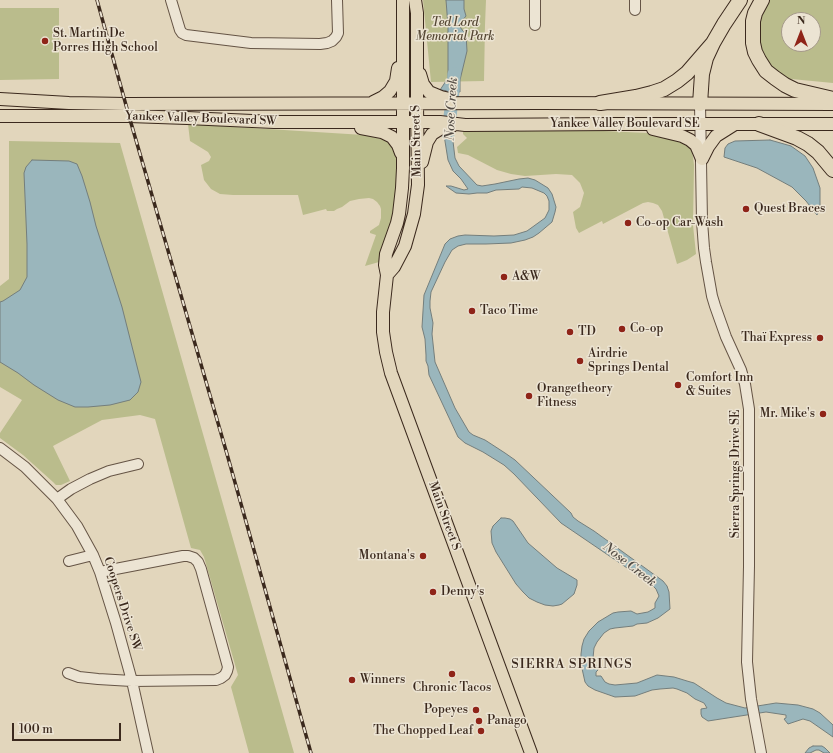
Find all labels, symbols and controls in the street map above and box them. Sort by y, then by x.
north arrow [781,12,821,52]
text: N [797,14,805,28]
park label: Ted Lord Memorial Park [416,16,494,44]
place label: St. Martin De Porres High School [53,27,158,55]
marker: St. Martin De Porres High School [40,36,50,46]
water label: Nose Creek [443,77,461,141]
street label: Main Street S [409,105,425,177]
street label: Yankee Valley Boulevard SW [125,109,277,129]
street label: Yankee Valley Boulevard SE [550,117,700,131]
place label: Quest Braces [754,202,825,216]
marker: Quest Braces [741,204,751,214]
place label: Co-op Car-Wash [636,216,723,230]
marker: Co-op Car-Wash [623,218,633,228]
place label: A&W [512,270,541,284]
marker: A&W [499,272,509,282]
place label: Taco Time [480,304,538,318]
marker: Taco Time [467,306,477,316]
place label: Co-op [630,322,663,336]
marker: Co-op [617,324,627,334]
place label: TD [578,325,596,339]
marker: TD [565,327,575,337]
place label: Thaï Express [741,331,812,345]
marker: Thaï Express [815,333,825,343]
place label: Airdrie Springs Dental [588,347,669,375]
marker: Airdrie Springs Dental [575,356,585,366]
place label: Comfort Inn & Suites [686,371,753,399]
marker: Comfort Inn & Suites [673,380,683,390]
place label: Orangetheory Fitness [537,382,613,410]
marker: Orangetheory Fitness [524,391,534,401]
place label: Mr. Mike's [760,407,815,421]
marker: Mr. Mike's [818,409,828,419]
street label: Sierra Springs Drive SE [729,410,743,538]
street label: Main Street S [425,480,463,552]
water label: Nose Creek [599,539,659,591]
place label: Montana's [359,549,415,563]
marker: Montana's [418,551,428,561]
street label: Coopers Drive SW [100,555,144,653]
place label: Denny's [441,585,484,599]
marker: Denny's [428,587,438,597]
district label: SIERRA SPRINGS [511,657,633,673]
marker: Chronic Tacos [447,669,457,679]
place label: Winners [360,673,405,687]
marker: Winners [347,675,357,685]
place label: Chronic Tacos [413,681,491,695]
place label: Popeyes [424,703,468,717]
marker: Popeyes [471,705,481,715]
place label: Panago [487,714,527,728]
scale bar [14,715,123,741]
marker: Panago [474,716,484,726]
text: 100 m [19,722,53,737]
place label: The Chopped Leaf [373,724,473,738]
marker: The Chopped Leaf [476,726,486,736]

